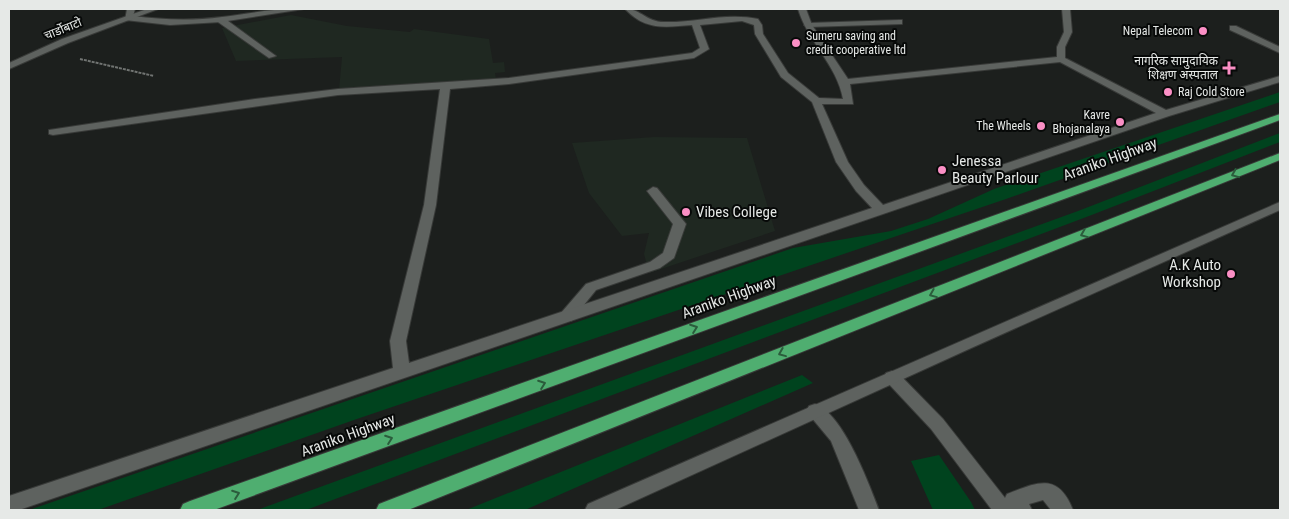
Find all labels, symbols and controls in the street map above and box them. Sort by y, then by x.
street label: चार्डोबाटो [42,14,85,43]
place label: Nepal Telecom [1123,24,1193,38]
marker: Nepal Telecom [1197,25,1209,37]
place label: Sumeru saving and credit cooperative ltd [806,29,906,57]
marker: Sumeru saving and credit cooperative ltd [790,37,802,49]
place label: नागरिक सामुदायिक शिक्षण अस्पताल [1134,53,1219,82]
marker: नागरिक सामुदायिक शिक्षण अस्पताल [1222,61,1236,75]
place label: Raj Cold Store [1178,85,1245,99]
marker: Raj Cold Store [1162,86,1174,98]
place label: Kavre Bhojanalaya [1053,108,1110,136]
marker: Kavre Bhojanalaya [1114,116,1126,128]
place label: The Wheels [976,119,1031,133]
marker: The Wheels [1035,120,1047,132]
street label: Araniko Highway [1060,134,1160,184]
place label: Jenessa Beauty Parlour [952,152,1039,187]
marker: Jenessa Beauty Parlour [936,164,948,176]
one-way arrow [1231,168,1240,178]
place label: Vibes College [696,203,777,221]
marker: Vibes College [680,206,692,218]
one-way arrow [1080,227,1089,238]
place label: A.K Auto Workshop [1162,256,1221,291]
marker: A.K Auto Workshop [1225,268,1237,280]
street label: Araniko Highway [679,272,779,322]
one-way arrow [929,287,938,298]
one-way arrow [690,324,698,334]
one-way arrow [778,347,787,358]
one-way arrow [537,380,545,390]
street label: Araniko Highway [298,410,398,460]
one-way arrow [384,435,393,445]
one-way arrow [231,490,240,500]

